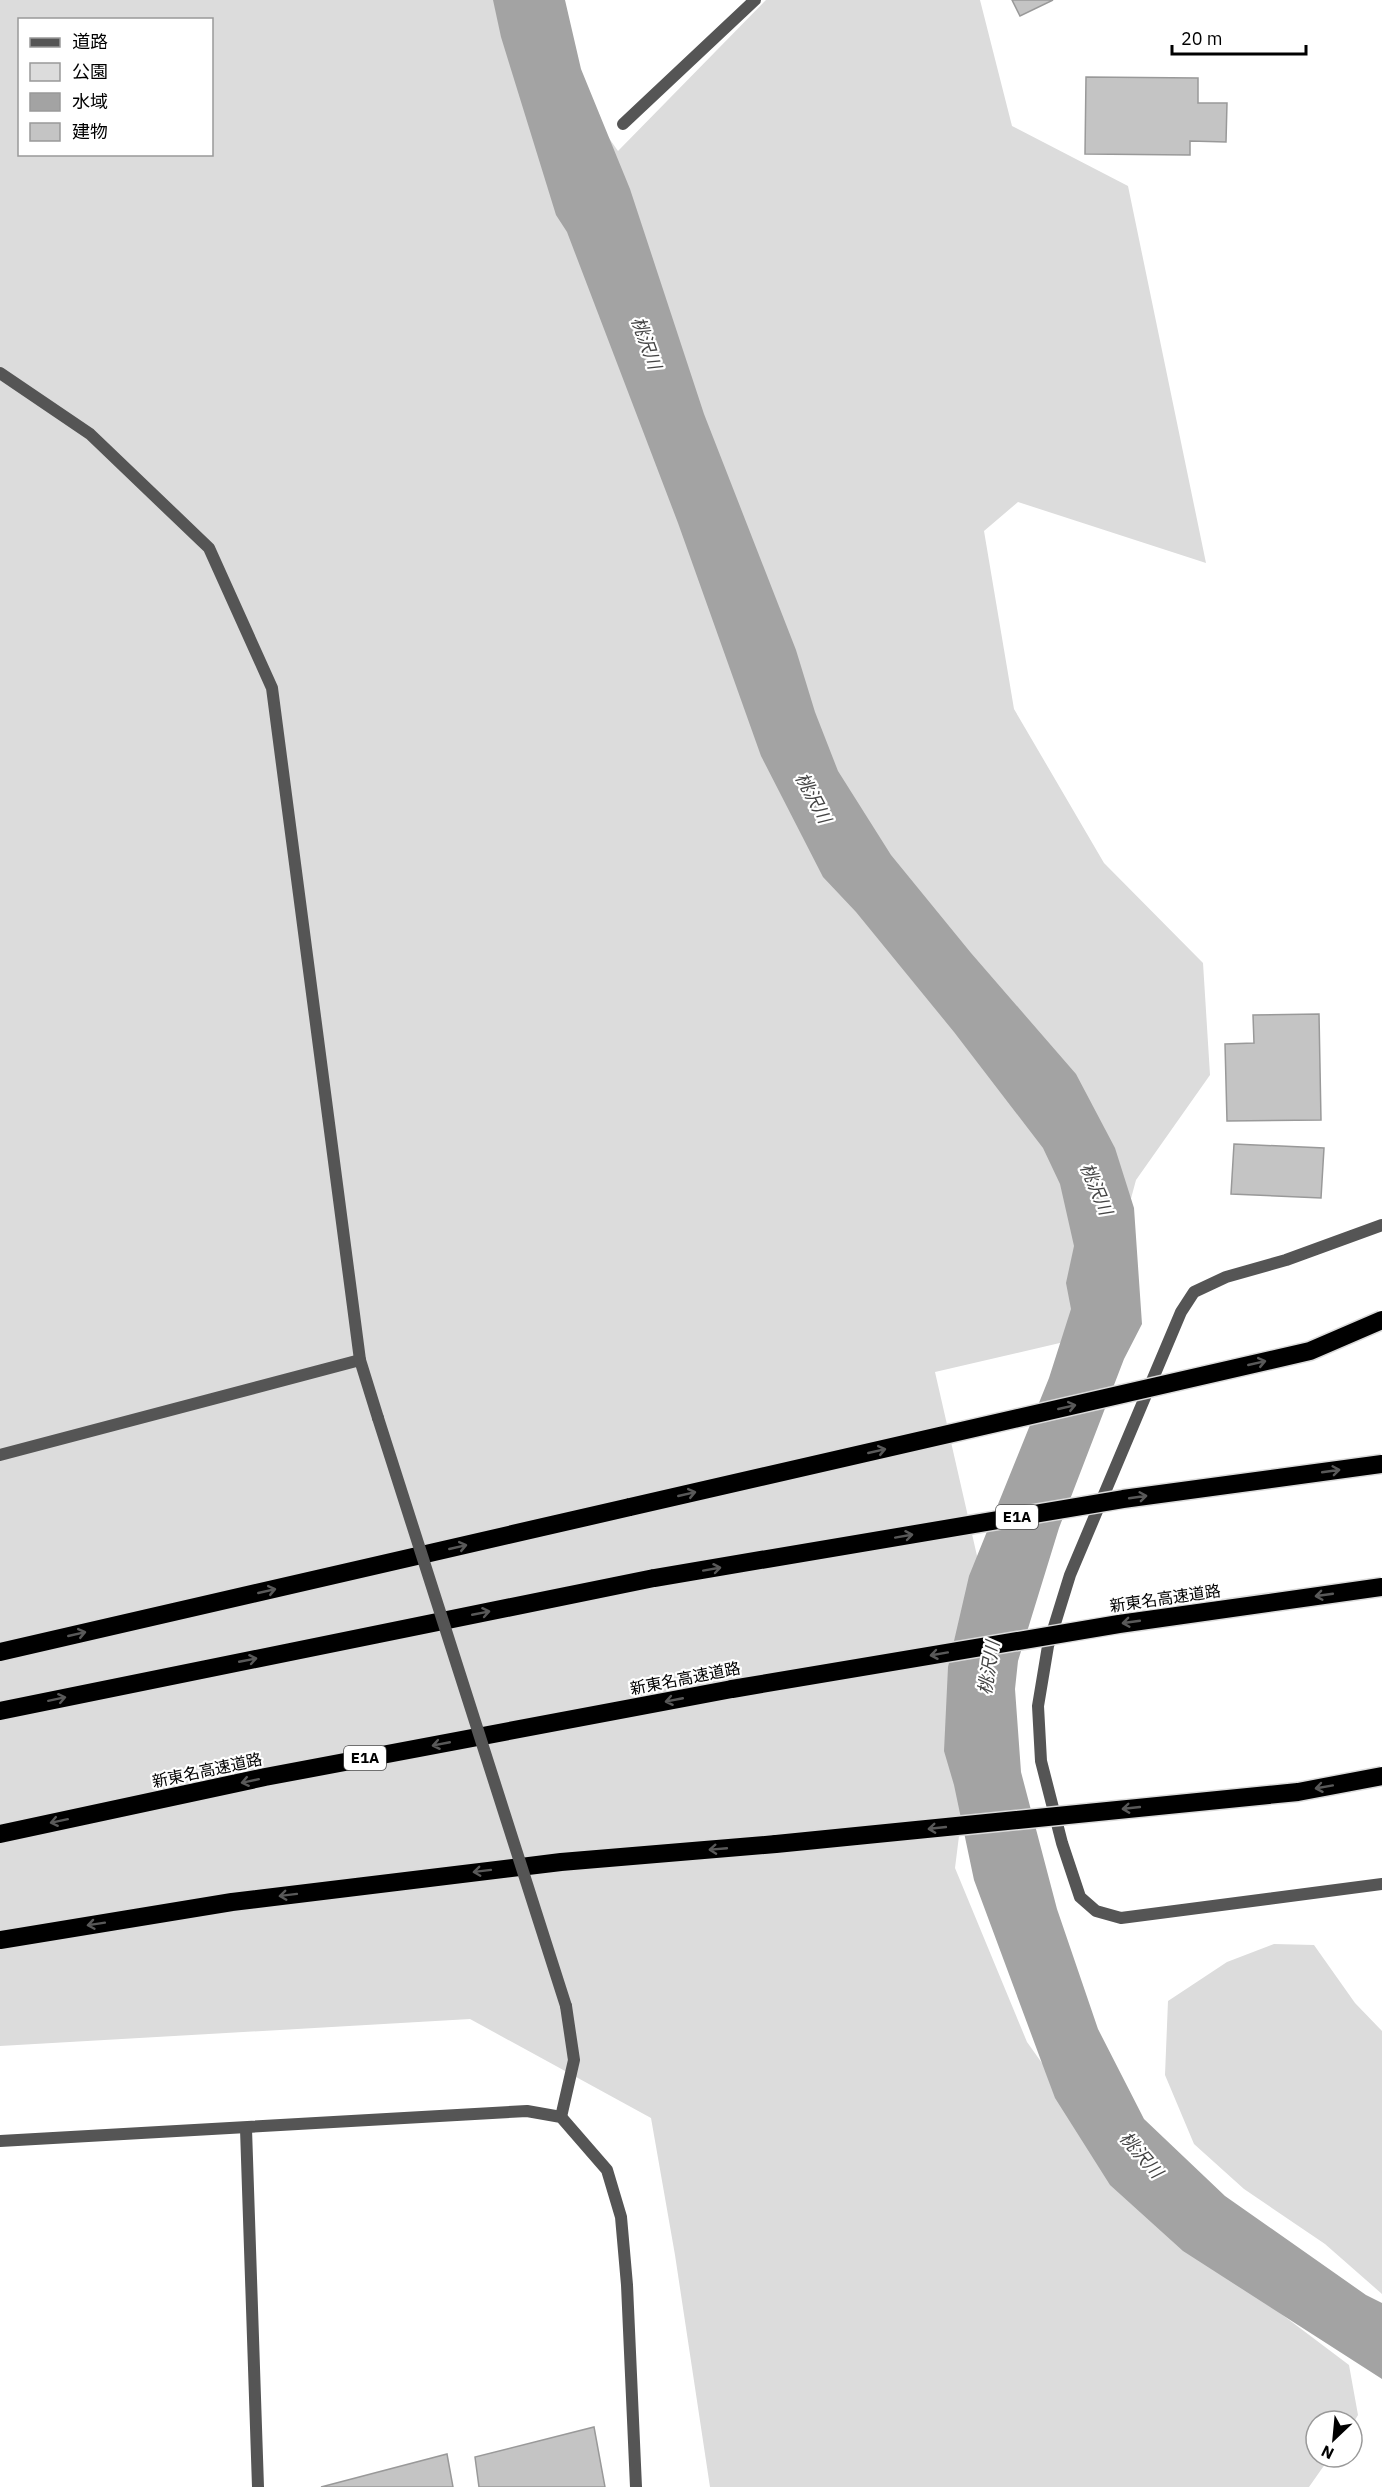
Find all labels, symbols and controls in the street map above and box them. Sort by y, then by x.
legend [18,18,213,156]
scale bar [1172,18,1306,56]
text: 20 m [1181,27,1223,50]
text: 道路 [72,30,108,53]
text: 公園 [72,60,108,83]
text: 水域 [72,90,108,113]
text: 建物 [72,120,108,143]
water label: 桃沢川 [626,314,667,374]
water label: 桃沢川 [791,769,837,829]
water label: 桃沢川 [1075,1159,1118,1220]
one-way arrow [1247,1357,1267,1368]
one-way arrow [1058,1400,1077,1412]
one-way arrow [867,1444,886,1456]
one-way arrow [1320,1466,1340,1477]
one-way arrow [677,1488,696,1500]
one-way arrow [1127,1492,1147,1503]
road number: E1A [996,1505,1038,1529]
one-way arrow [894,1531,913,1542]
one-way arrow [447,1541,467,1552]
one-way arrow [701,1563,721,1574]
street label: 新東名高速道路 [1108,1580,1222,1616]
one-way arrow [258,1584,277,1596]
one-way arrow [1315,1590,1334,1601]
one-way arrow [470,1607,490,1618]
one-way arrow [1121,1617,1141,1628]
one-way arrow [68,1628,87,1640]
water label: 桃沢川 [973,1637,1004,1696]
one-way arrow [929,1649,949,1660]
one-way arrow [238,1654,258,1665]
street label: 新東名高速道路 [628,1657,742,1699]
one-way arrow [47,1693,67,1704]
one-way arrow [665,1695,684,1706]
one-way arrow [432,1739,452,1750]
road number: E1A [344,1746,386,1770]
street label: 新東名高速道路 [150,1749,264,1791]
one-way arrow [240,1775,259,1787]
one-way arrow [1315,1782,1335,1793]
one-way arrow [1121,1803,1141,1814]
one-way arrow [50,1816,69,1827]
one-way arrow [927,1823,947,1834]
one-way arrow [708,1844,728,1855]
one-way arrow [473,1866,492,1877]
one-way arrow [279,1890,299,1901]
one-way arrow [86,1919,106,1930]
water label: 桃沢川 [1115,2127,1169,2184]
north arrow [1304,2409,1364,2469]
text: N [1318,2441,1337,2464]

